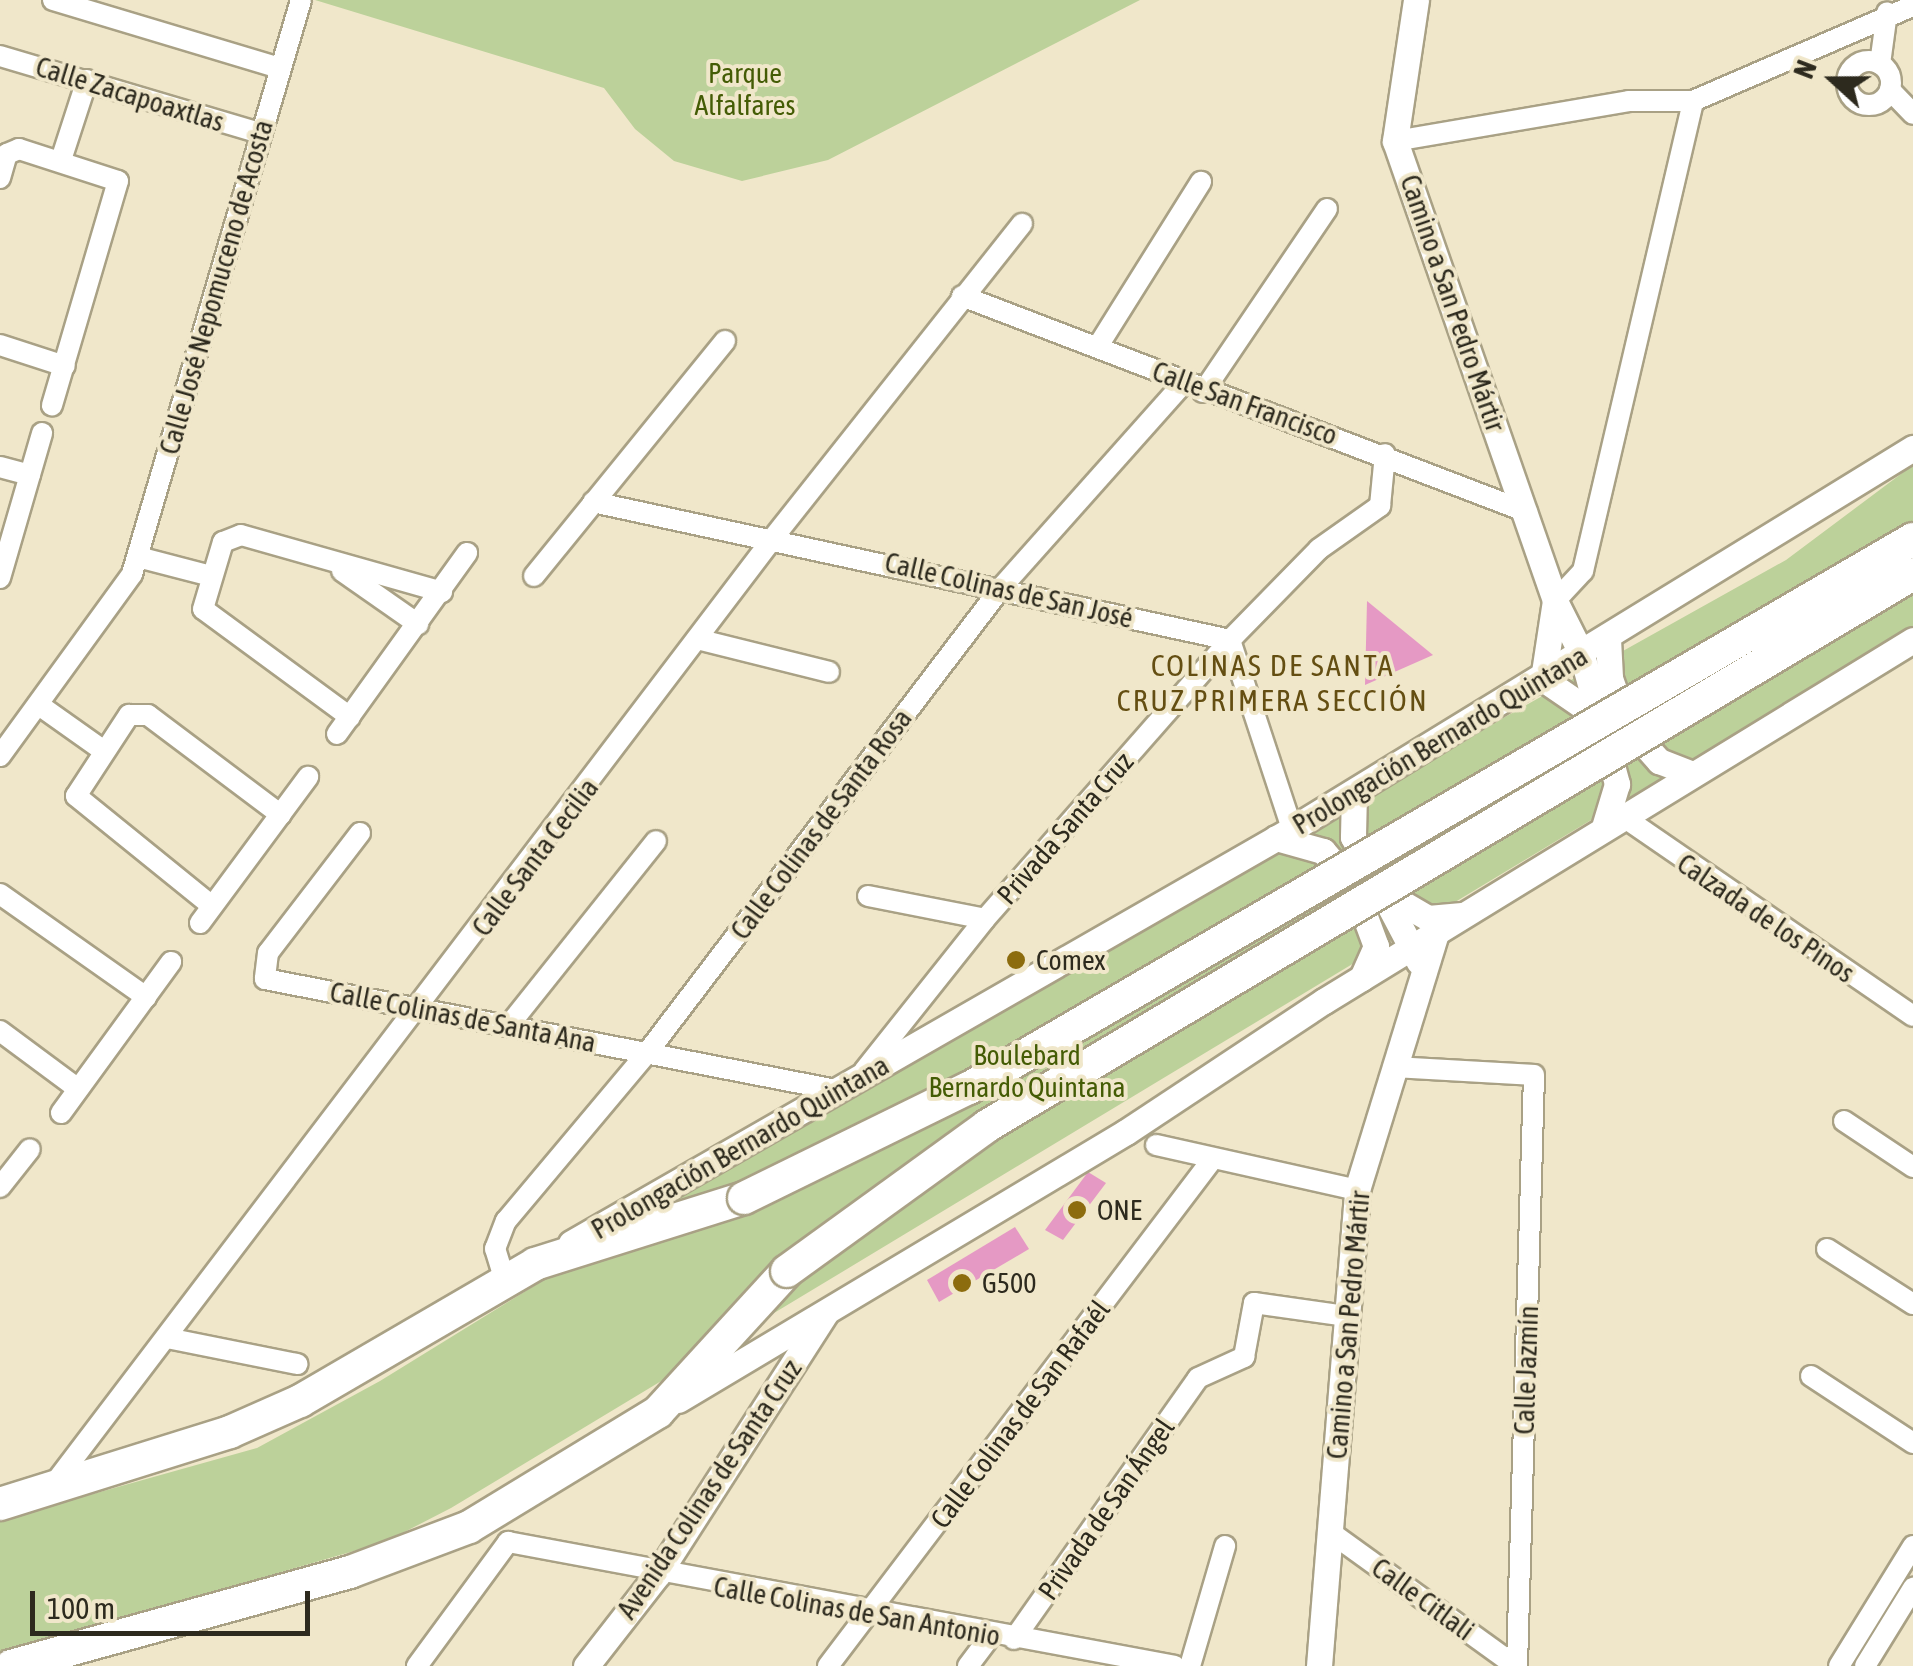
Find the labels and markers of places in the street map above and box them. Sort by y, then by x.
place label: Comex [1036,943,1106,977]
marker: Comex [1005,949,1027,971]
place label: ONE [1097,1193,1142,1227]
marker: ONE [1066,1199,1088,1221]
place label: G500 [982,1266,1036,1300]
marker: G500 [951,1272,973,1294]

